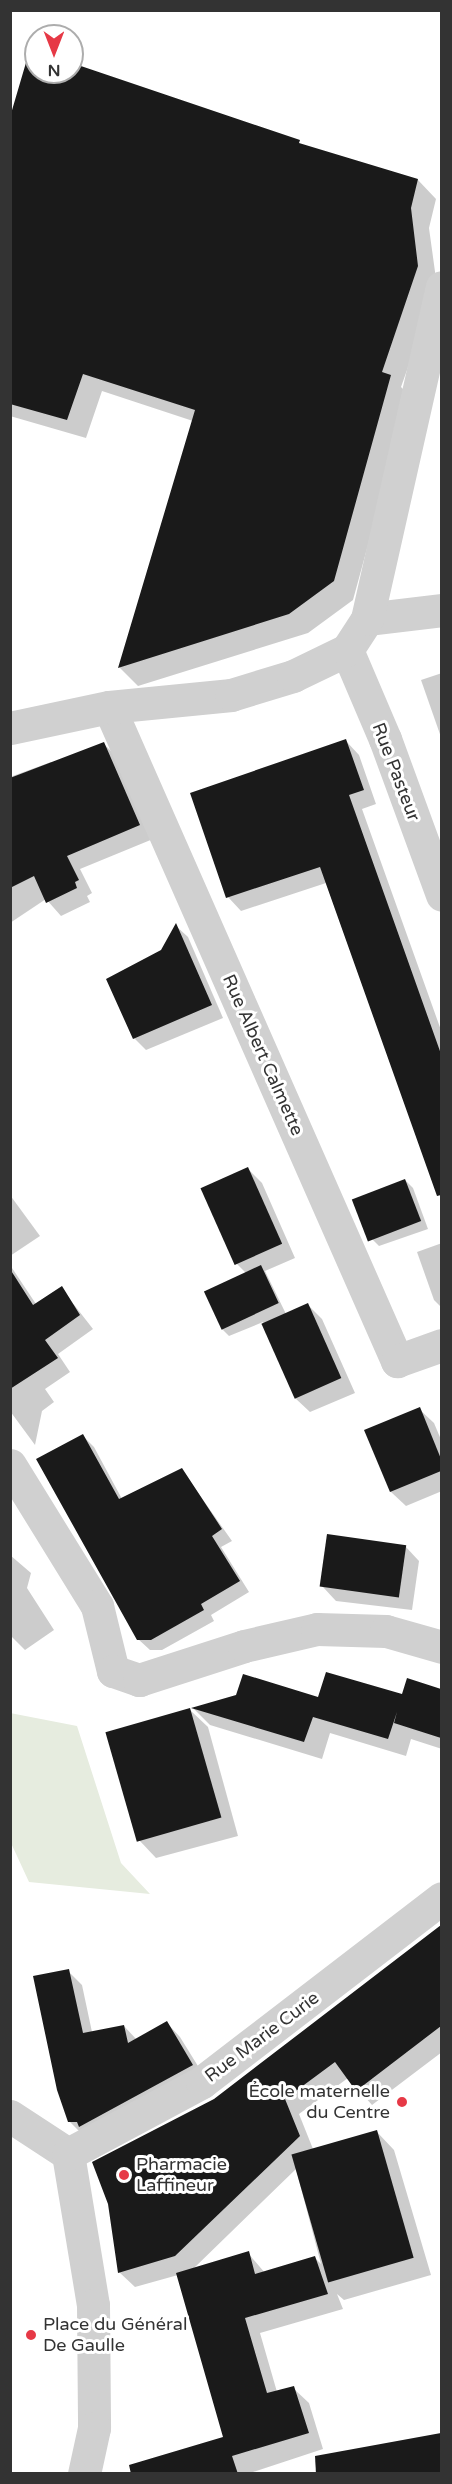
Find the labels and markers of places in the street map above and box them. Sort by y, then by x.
place label: École maternelle du Centre [248,2081,390,2124]
marker: École maternelle du Centre [395,2095,409,2109]
place label: Pharmacie Laffineur [136,2154,227,2196]
marker: Pharmacie Laffineur [117,2168,131,2182]
place label: Place du Général De Gaulle [43,2314,187,2356]
marker: Place du Général De Gaulle [24,2328,38,2342]

